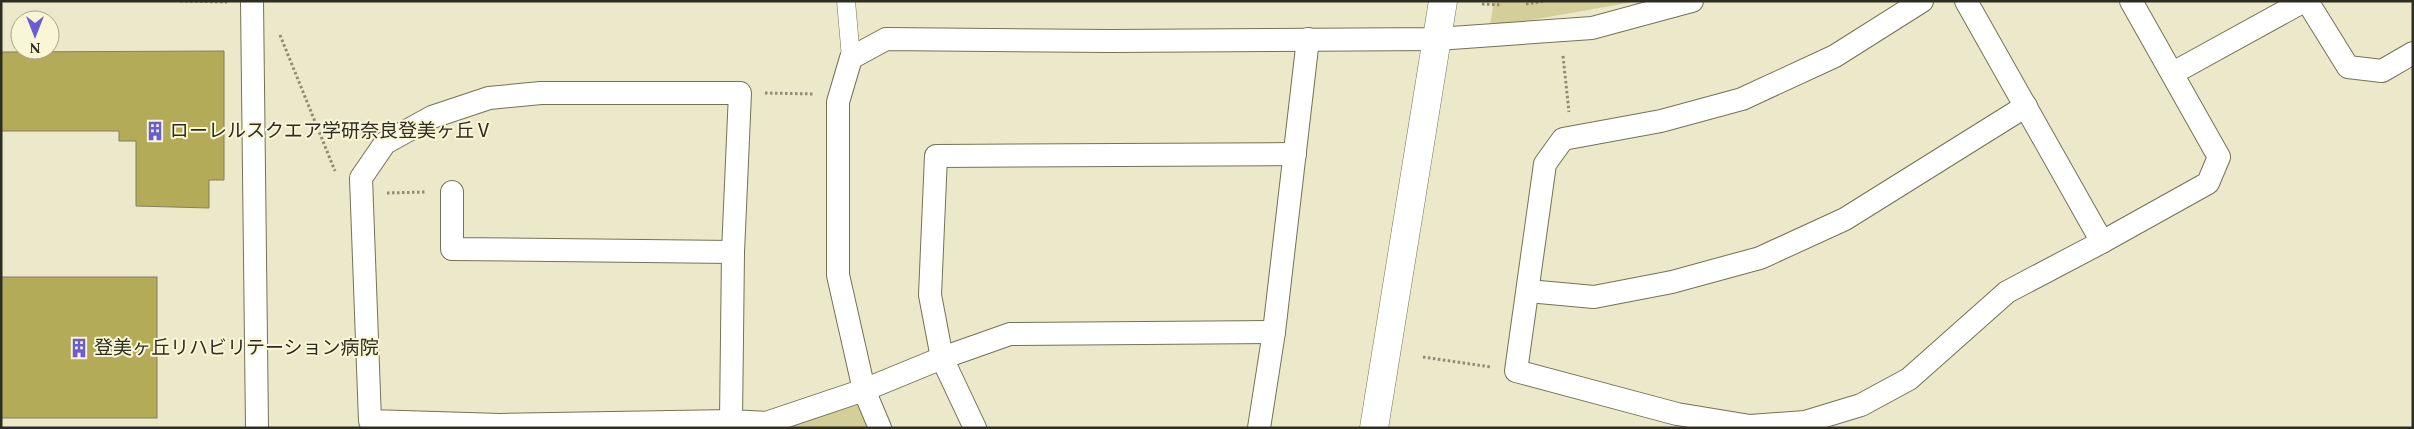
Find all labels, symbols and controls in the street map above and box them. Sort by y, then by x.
north arrow [10,10,60,60]
text: N [29,37,41,58]
place label: ローレルスクエア学研奈良登美ヶ丘Ⅴ [170,117,493,146]
building icon: ローレルスクエア学研奈良登美ヶ丘Ⅴ [144,120,166,142]
place label: 登美ヶ丘リハビリテーション病院 [94,334,379,363]
building icon: 登美ヶ丘リハビリテーション病院 [68,337,90,359]

